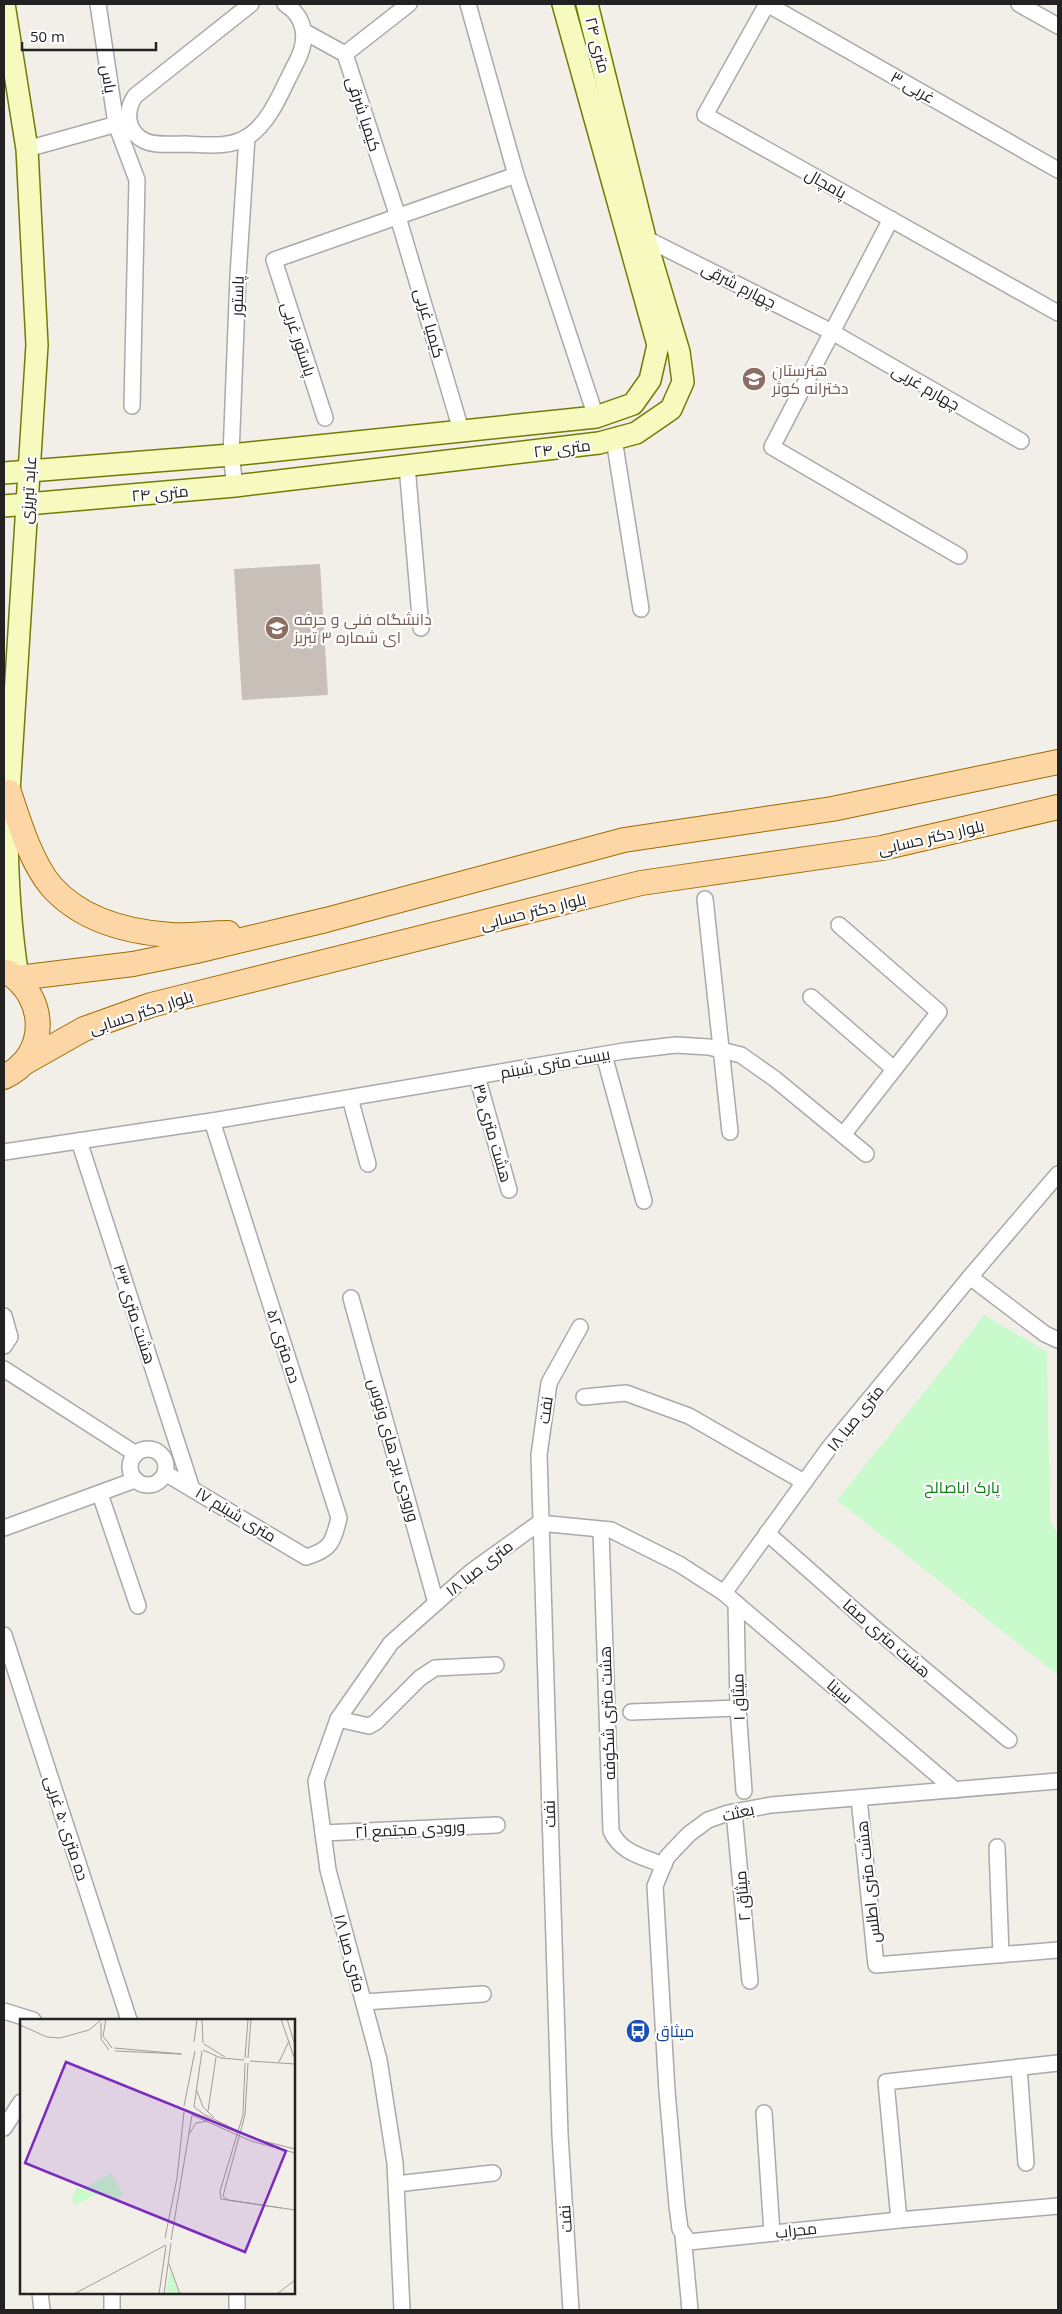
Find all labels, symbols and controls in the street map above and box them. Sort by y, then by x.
street label: ۲۴ متری [580,15,616,75]
scale bar [22,20,156,52]
text: 50 m [30,26,65,46]
street label: یاس [96,63,122,95]
street label: ۳ غربی [887,66,939,108]
street label: کیمیا شرقی [342,74,386,154]
street label: پامچال [801,163,851,205]
street label: چهارم شرقی [697,257,780,314]
street label: پاستور [225,275,250,318]
street label: کیمیا غربی [410,285,450,361]
street label: پاستور غربی [276,299,322,380]
place label: هنرستان دخترانه کوثر [771,359,848,399]
street label: چهارم غربی [887,359,964,416]
school or university icon: هنرستان دخترانه کوثر [741,366,767,392]
street label: ۲۴ متری [532,434,592,462]
street label: عابد تبریزی [15,455,41,525]
street label: ۲۴ متری [130,480,190,506]
place label: دانشگاه فنی و حرفه ای شماره ۳ تبریز [293,608,432,648]
school or university icon: دانشگاه فنی و حرفه ای شماره ۳ تبریز [264,615,290,641]
street label: بلوار دکتر حسابی [876,814,986,860]
street label: بلوار دکتر حسابی [478,887,588,935]
street label: بلوار دکتر حسابی [86,985,196,1039]
street label: بیست متری شبنم [498,1042,612,1084]
street label: هشت متری ۳۵ [468,1081,518,1185]
street label: هشت متری ۳۳ [109,1261,161,1367]
street label: ده متری ۵۲ [262,1306,306,1386]
street label: ورودی یرج های ونوس [362,1376,425,1524]
street label: متری صبا ۱۸ [821,1380,889,1456]
street label: نفت [532,1395,558,1425]
park label: پارک اباصالح [924,1476,1000,1499]
street label: ۱۷ متری شبنم [191,1481,280,1548]
street label: متری صبا ۱۸ [441,1535,517,1601]
street label: هشت متری صفا [838,1594,936,1682]
street label: هشت متری شکوفه [594,1646,620,1780]
street label: میثاق ۱ [726,1673,750,1721]
street label: سینا [822,1674,858,1708]
street label: ده متری ۵۰ غربی [40,1773,94,1883]
street label: بعثت [720,1798,756,1826]
street label: نفت [538,1800,560,1828]
street label: ورودی مجتمع آ۲ [354,1815,466,1844]
street label: هشت متری اطلس [851,1820,885,1944]
street label: میثاق ۲ [729,1870,755,1922]
street label: متری صبا ۱۸ [329,1912,371,1994]
bus stop icon: میثاق [625,2018,651,2044]
inset map [20,2019,295,2294]
place label: میثاق [656,2020,694,2042]
street label: نفت [553,2204,577,2234]
street label: محراب [774,2217,818,2243]

